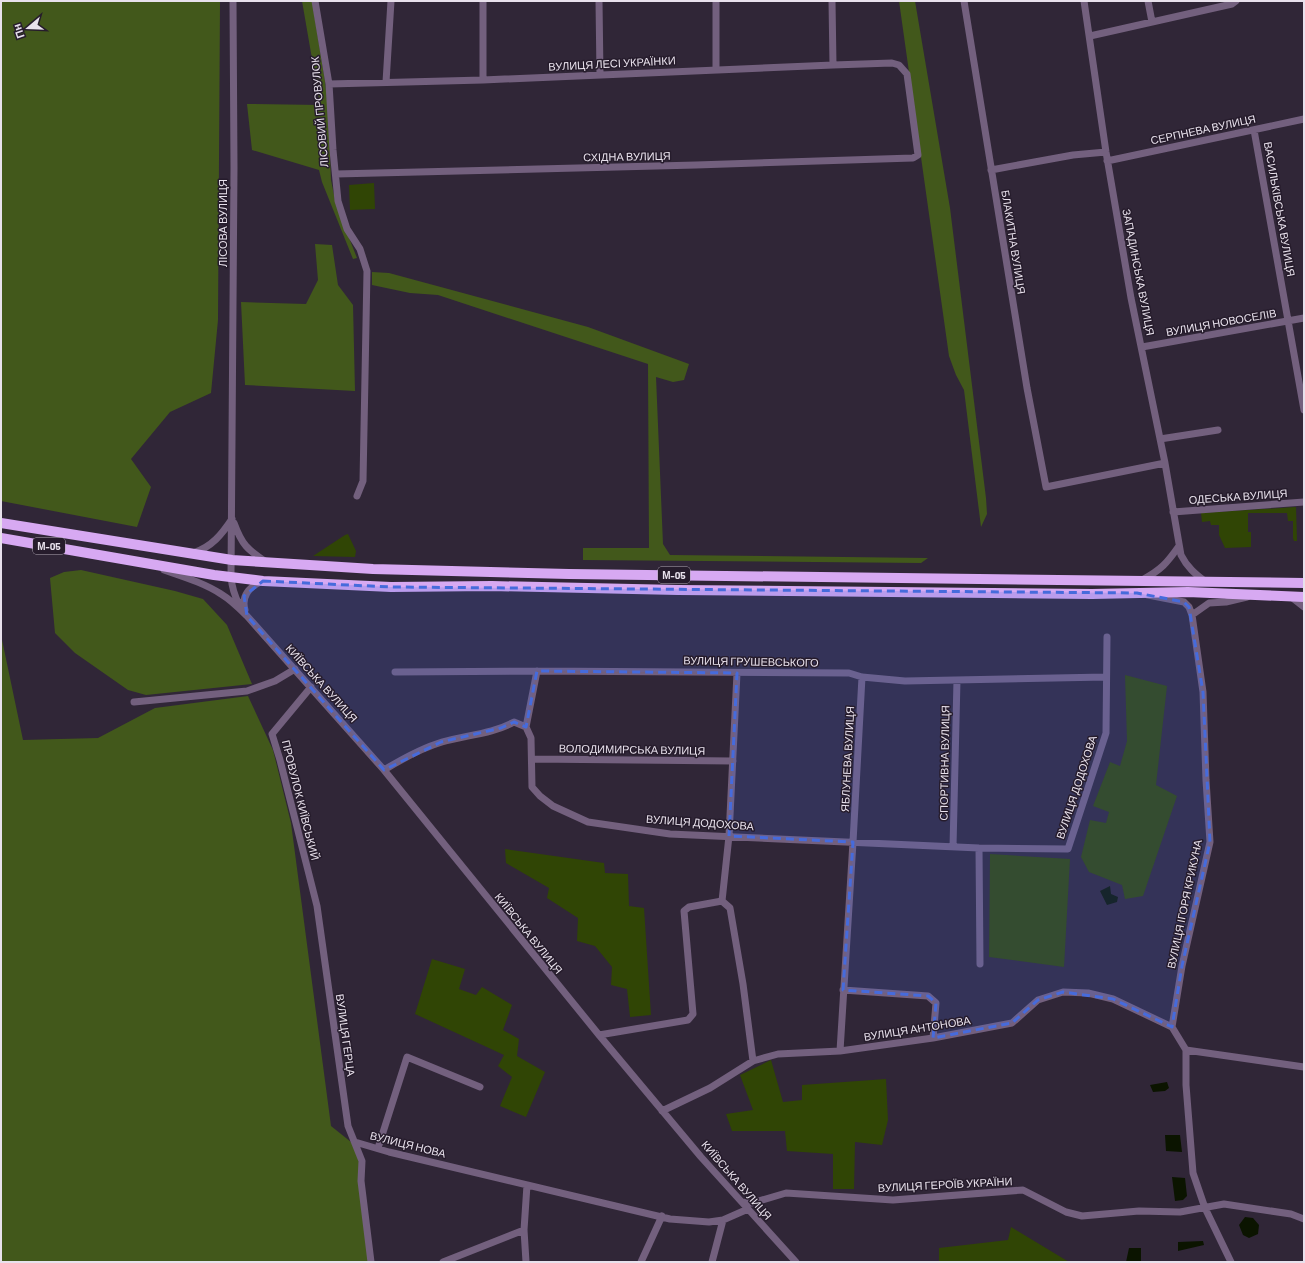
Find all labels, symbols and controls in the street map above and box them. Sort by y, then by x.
north arrow [8,8,48,48]
text: Пн [10,22,27,40]
street label: ВУЛИЦЯ ЛЕСІ УКРАЇНКИ [548,53,676,73]
street label: ЛІСОВИЙ ПРОВУЛОК [308,55,330,168]
street label: СЕРПНЕВА ВУЛИЦЯ [1149,111,1257,146]
street label: ВАСИЛЬКІВСЬКА ВУЛИЦЯ [1262,141,1298,277]
street label: СХІДНА ВУЛИЦЯ [583,149,671,163]
street label: ЛІСОВА ВУЛИЦЯ [216,179,229,267]
street label: БЛАКИТНА ВУЛИЦЯ [999,189,1029,295]
street label: ЗАПАДИНСЬКА ВУЛИЦЯ [1120,208,1158,336]
street label: ВУЛИЦЯ НОВОСЕЛІВ [1165,306,1277,338]
street label: ОДЕСЬКА ВУЛИЦЯ [1188,486,1288,506]
road number: М-05 [33,538,65,554]
road number: М-05 [658,567,690,583]
street label: КИЇВСЬКА ВУЛИЦЯ [284,641,360,725]
street label: ВУЛИЦЯ ГРУШЕВСЬКОГО [683,653,819,669]
street label: СПОРТИВНА ВУЛИЦЯ [936,705,952,821]
street label: ЯБЛУНЕВА ВУЛИЦЯ [838,706,856,812]
street label: ВУЛИЦЯ ДОДОХОВА [1053,733,1099,840]
street label: ПРОВУЛОК КИЇВСЬКИЙ [280,739,322,861]
street label: ВОЛОДИМИРСЬКА ВУЛИЦЯ [559,741,705,757]
street label: ВУЛИЦЯ ДОДОХОВА [646,812,755,832]
street label: ВУЛИЦЯ ІГОРЯ КРИКУНА [1164,838,1204,970]
street label: КИЇВСЬКА ВУЛИЦЯ [492,890,566,976]
street label: ВУЛИЦЯ ГЕРЦА [334,993,358,1078]
street label: ВУЛИЦЯ АНТОНОВА [863,1013,972,1043]
street label: ВУЛИЦЯ НОВА [369,1128,448,1160]
street label: КИЇВСЬКА ВУЛИЦЯ [699,1138,775,1222]
street label: ВУЛИЦЯ ГЕРОЇВ УКРАЇНИ [877,1174,1013,1194]

